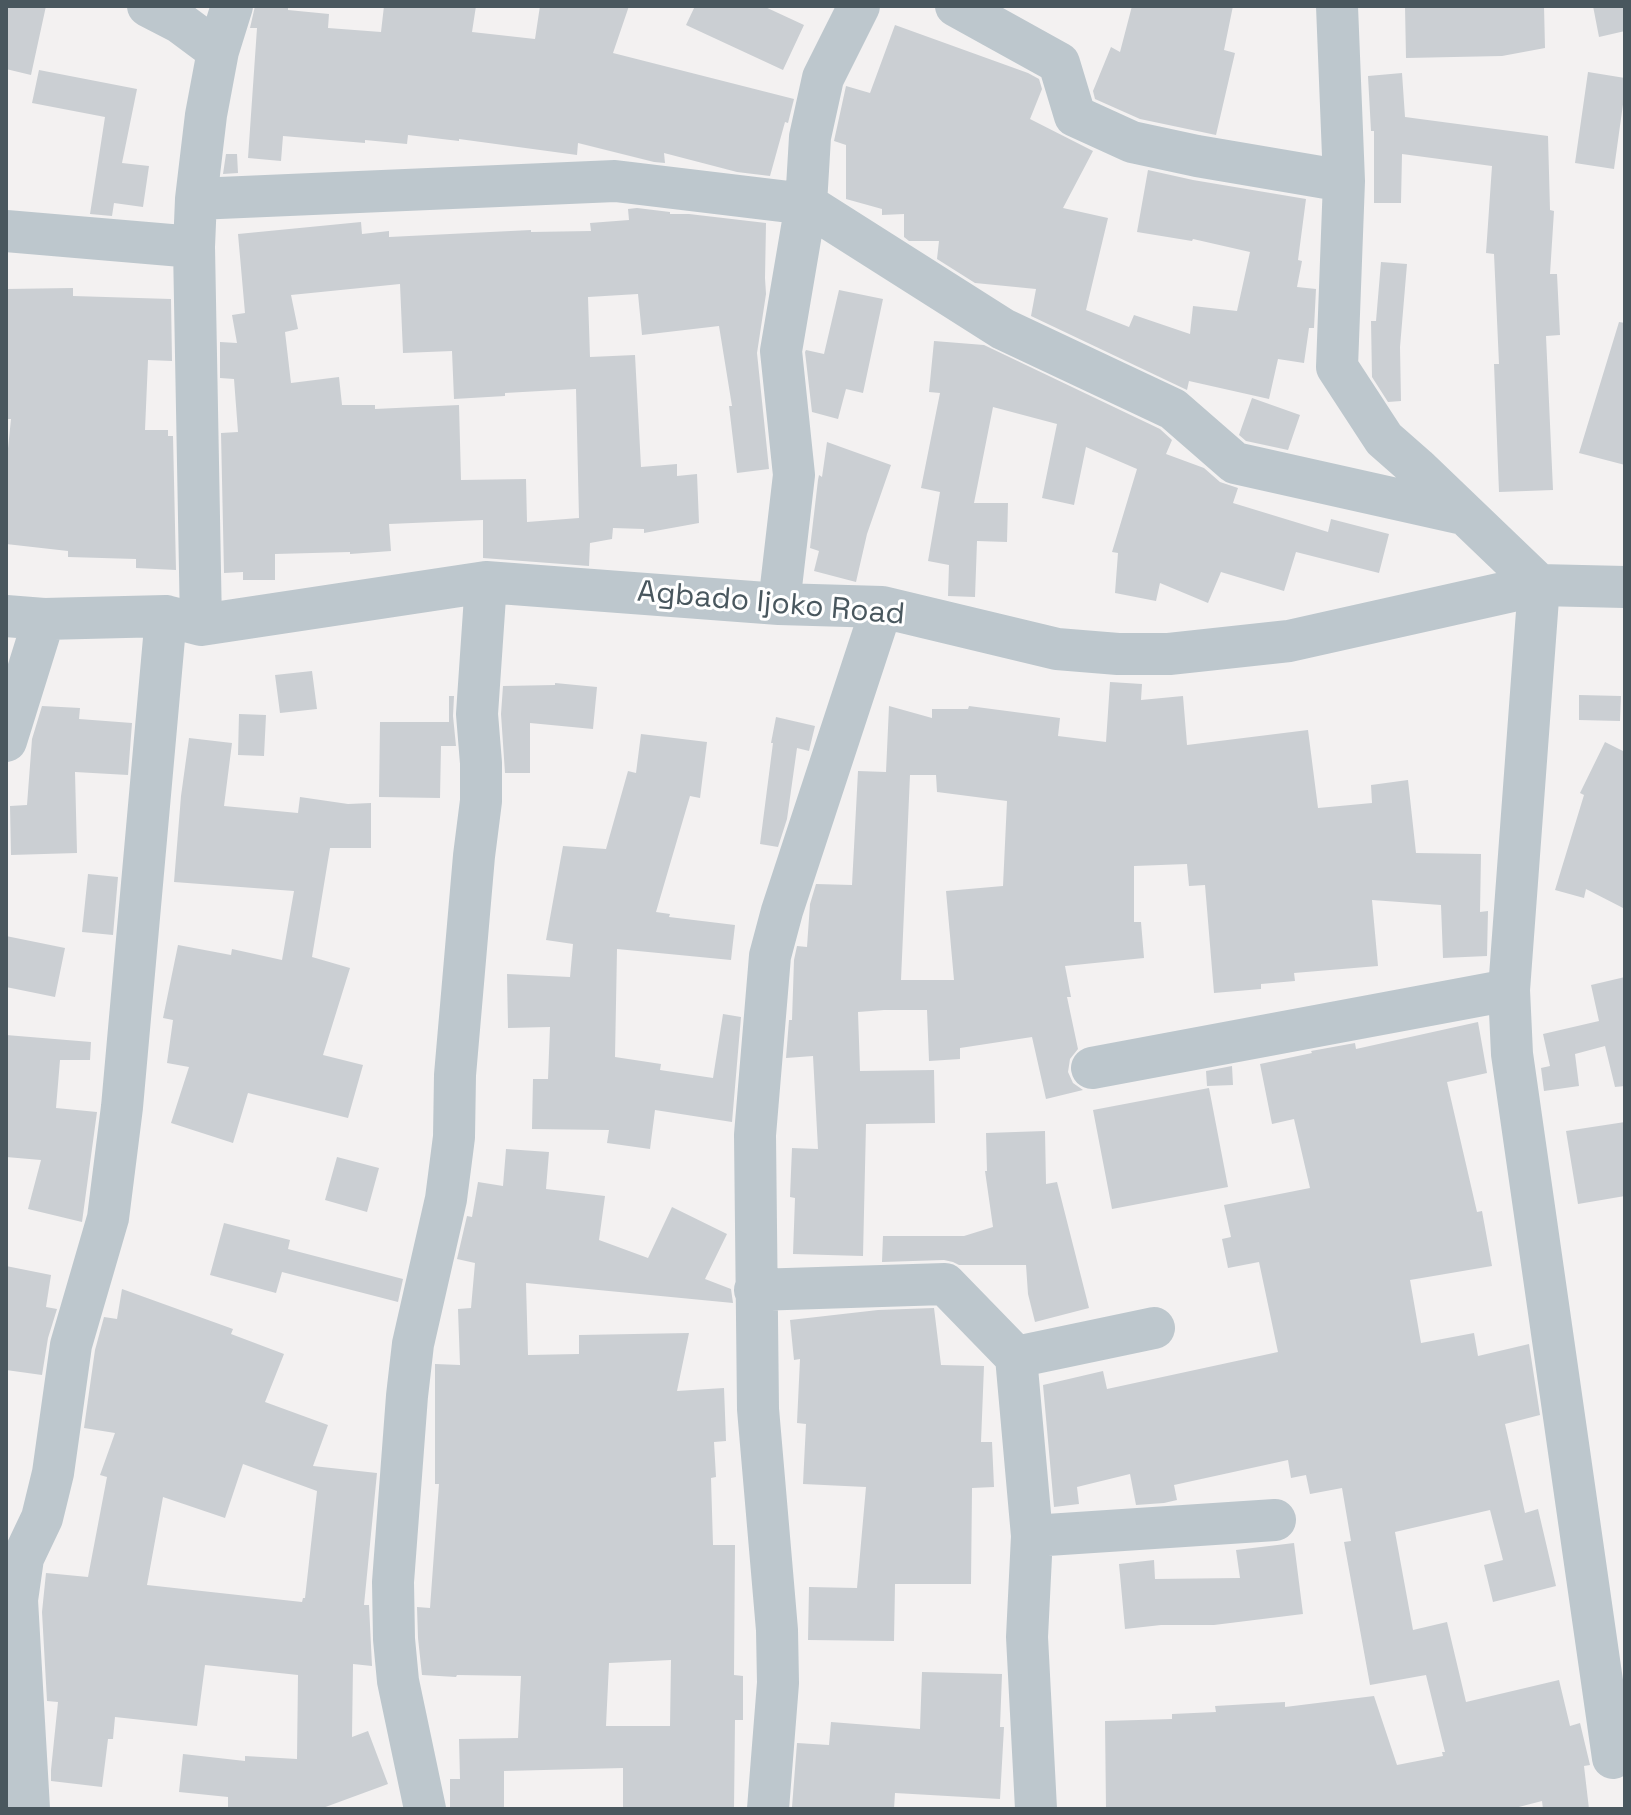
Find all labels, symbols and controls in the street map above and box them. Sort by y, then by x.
street label: Agbado Ijoko Road [636,574,906,634]

